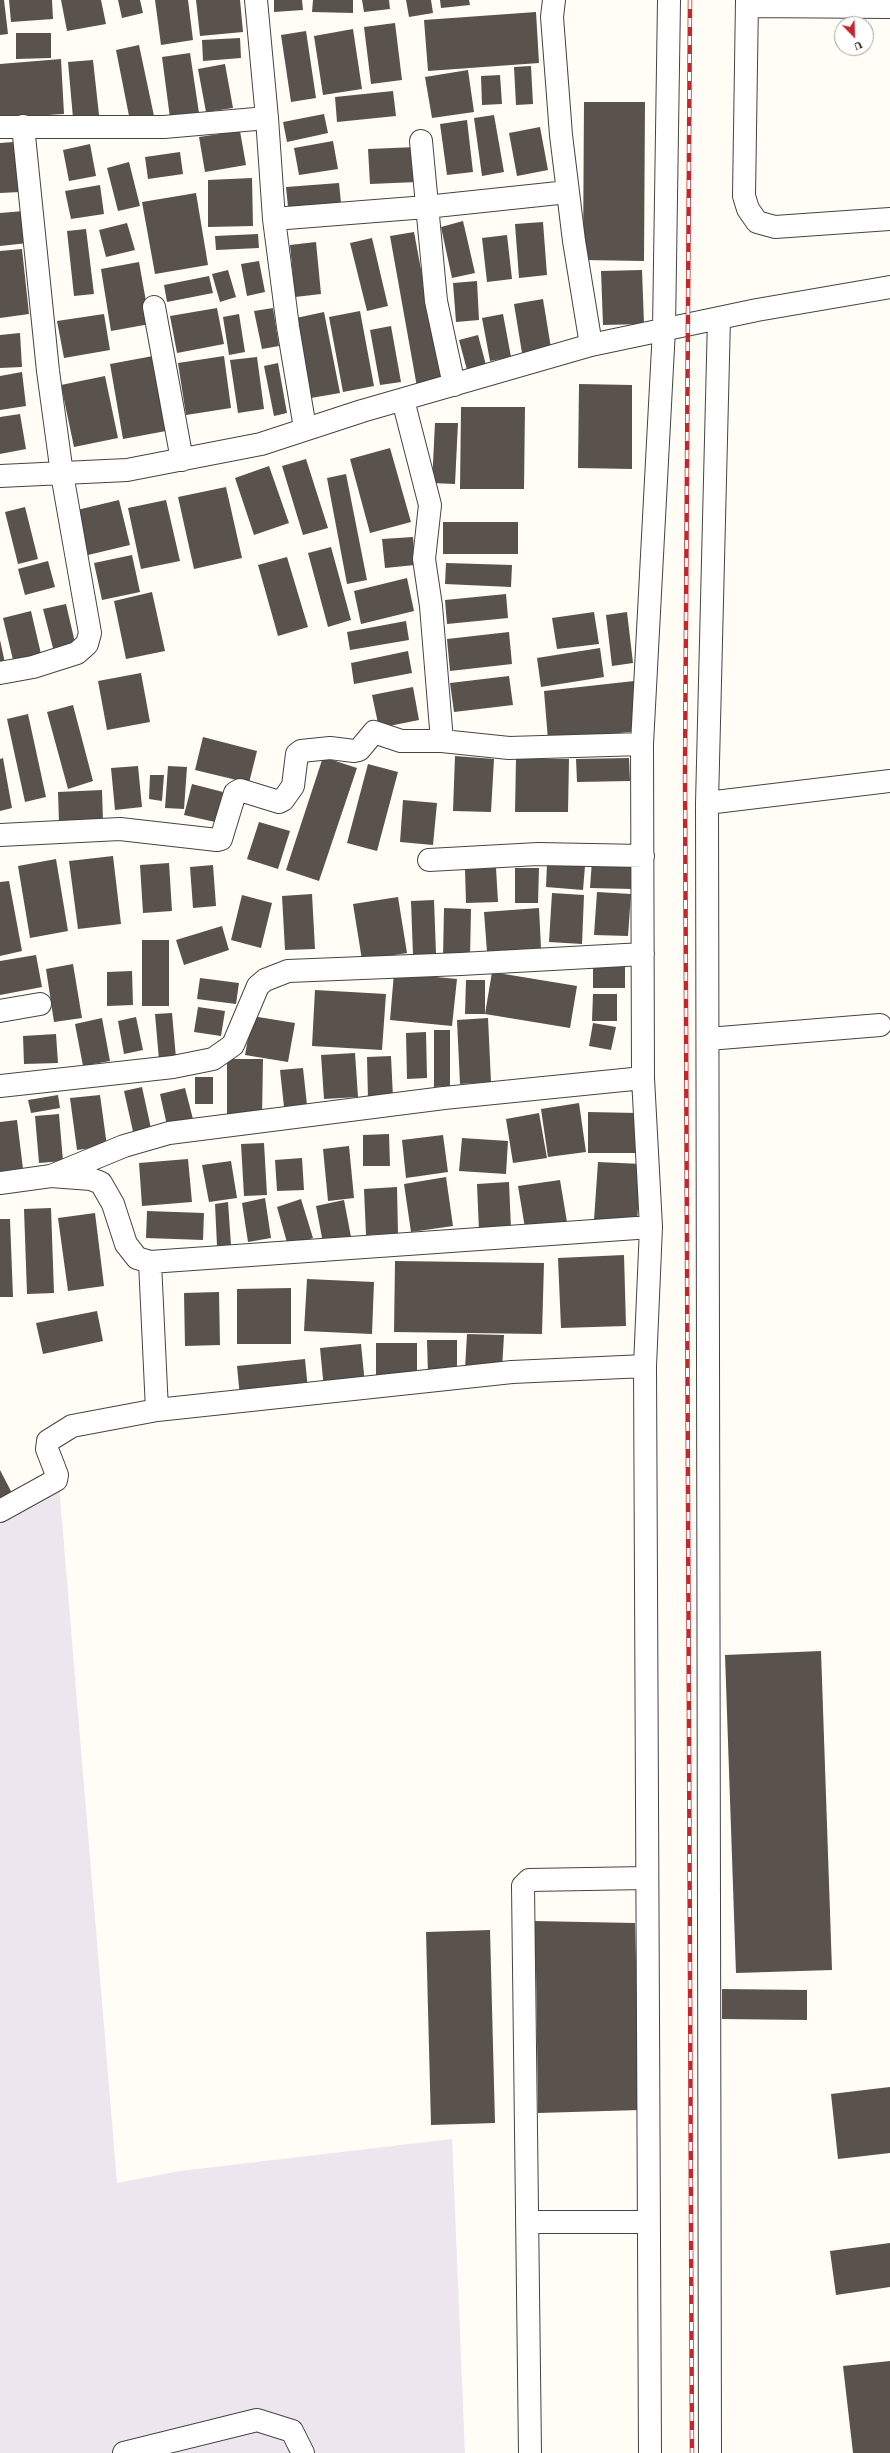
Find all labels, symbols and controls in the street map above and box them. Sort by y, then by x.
north arrow [834,16,874,56]
text: U [852,39,864,53]

